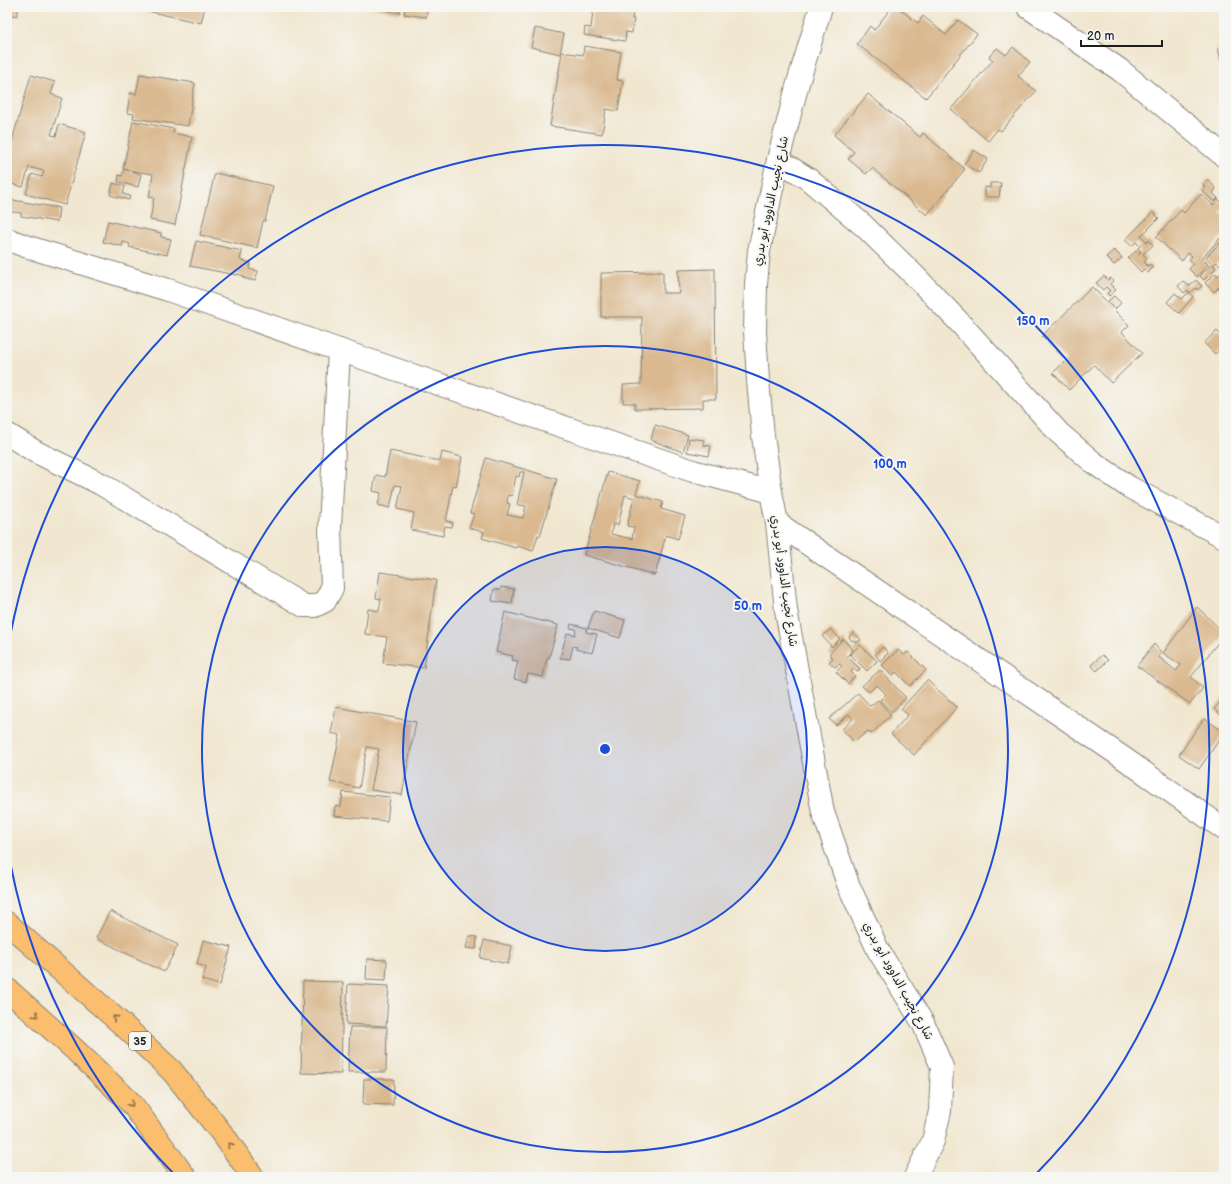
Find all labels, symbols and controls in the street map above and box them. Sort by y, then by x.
scale bar [1081,22,1162,48]
text: 20 m [1087,29,1114,44]
street label: شارع نجيب الداوود أبو بدري [750,135,793,268]
text: 150 m [1017,314,1049,329]
text: 100 m [873,457,907,472]
street label: شارع نجيب الداوود أبو بدري [766,514,801,648]
text: 50 m [734,599,762,614]
centre of rings [598,742,612,756]
street label: شارع نجيب الداوود أبو بدري [858,919,937,1043]
one-way arrow [31,1010,39,1018]
one-way arrow [112,1016,120,1023]
road number: 35 [129,1032,151,1050]
one-way arrow [126,1099,133,1107]
one-way arrow [228,1142,235,1149]

